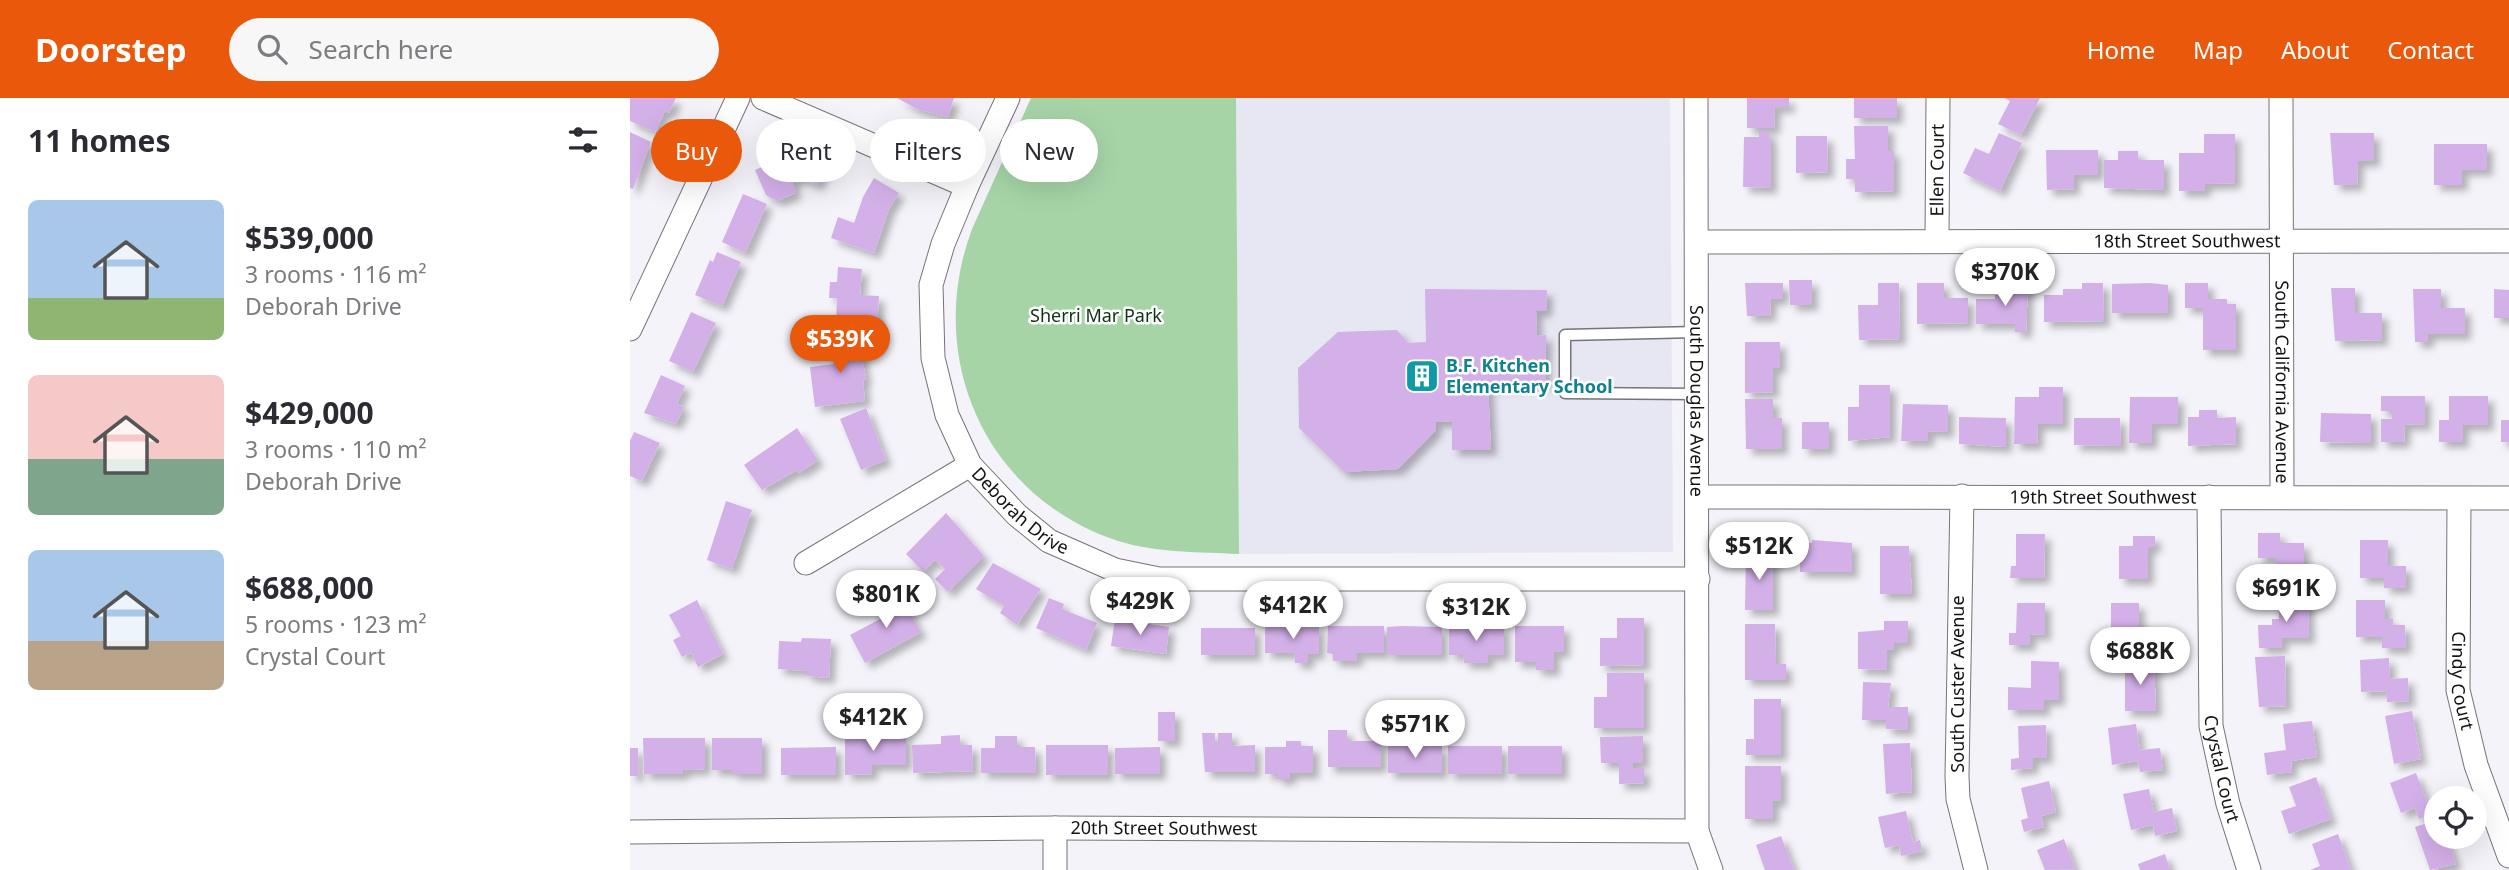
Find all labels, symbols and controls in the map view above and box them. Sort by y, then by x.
search box [229,18,719,81]
text: Doorstep [35,27,187,72]
icon: search [253,30,291,68]
text: Search here [309,31,453,67]
text: Home [2087,33,2155,66]
text: Map [2193,33,2243,66]
text: About [2281,33,2349,66]
text: Contact [2387,33,2474,66]
chip: Buy [651,119,742,182]
chip: Rent [756,119,856,182]
chip: Filters [870,119,986,182]
chip: New [1000,119,1098,182]
text: 11 homes [28,120,171,161]
icon: filters [564,121,602,159]
street label: Ellen Court [1924,123,1949,216]
text: $539,000 [245,217,374,258]
icon: home [84,228,168,312]
street label: 18th Street Southwest [2094,228,2281,253]
pin: $370K [1956,248,2054,308]
text: $370K [1971,255,2039,287]
text: 3 rooms · 116 m² [245,258,427,290]
street label: South California Avenue [2270,280,2295,484]
text: Deborah Drive [245,290,402,322]
park label: Sherri Mar Park [1030,303,1162,327]
street label: South Douglas Avenue [1685,305,1710,497]
pin: $539K [791,316,889,375]
text: $539K [806,322,874,354]
place label: B.F. Kitchen Elementary School [1446,353,1613,398]
building icon: B.F. Kitchen Elementary School [1403,357,1441,395]
text: $429,000 [245,392,374,433]
icon: home [84,403,168,487]
text: 3 rooms · 110 m² [245,433,427,465]
street label: Deborah Drive [967,461,1073,559]
text: Deborah Drive [245,465,402,497]
street label: 19th Street Southwest [2010,484,2197,509]
pin: $512K [1710,522,1808,582]
text: $512K [1725,529,1793,561]
pin: $691K [2237,564,2335,624]
text: $688,000 [245,567,374,608]
pin: $801K [837,570,935,630]
text: $691K [2252,571,2320,603]
text: $801K [852,577,920,609]
icon: home [84,578,168,662]
pin: $429K [1091,578,1189,637]
pin: $412K [1244,582,1342,641]
text: $429K [1106,584,1174,616]
pin: $312K [1427,584,1525,643]
text: $412K [1259,588,1327,620]
text: $312K [1442,590,1510,622]
street label: South Custer Avenue [1945,595,1969,773]
text: 5 rooms · 123 m² [245,608,427,640]
pin: $688K [2091,628,2189,687]
street label: Cindy Court [2447,631,2480,733]
text: $688K [2106,634,2174,666]
text: Crystal Court [245,640,385,672]
pin: $412K [824,694,922,753]
text: $412K [839,700,907,732]
pin: $571K [1366,700,1464,760]
text: $571K [1381,707,1449,739]
street label: Crystal Court [2200,715,2246,826]
map controls [2424,786,2487,849]
button: locate [2424,786,2487,849]
street label: 20th Street Southwest [1071,815,1258,840]

